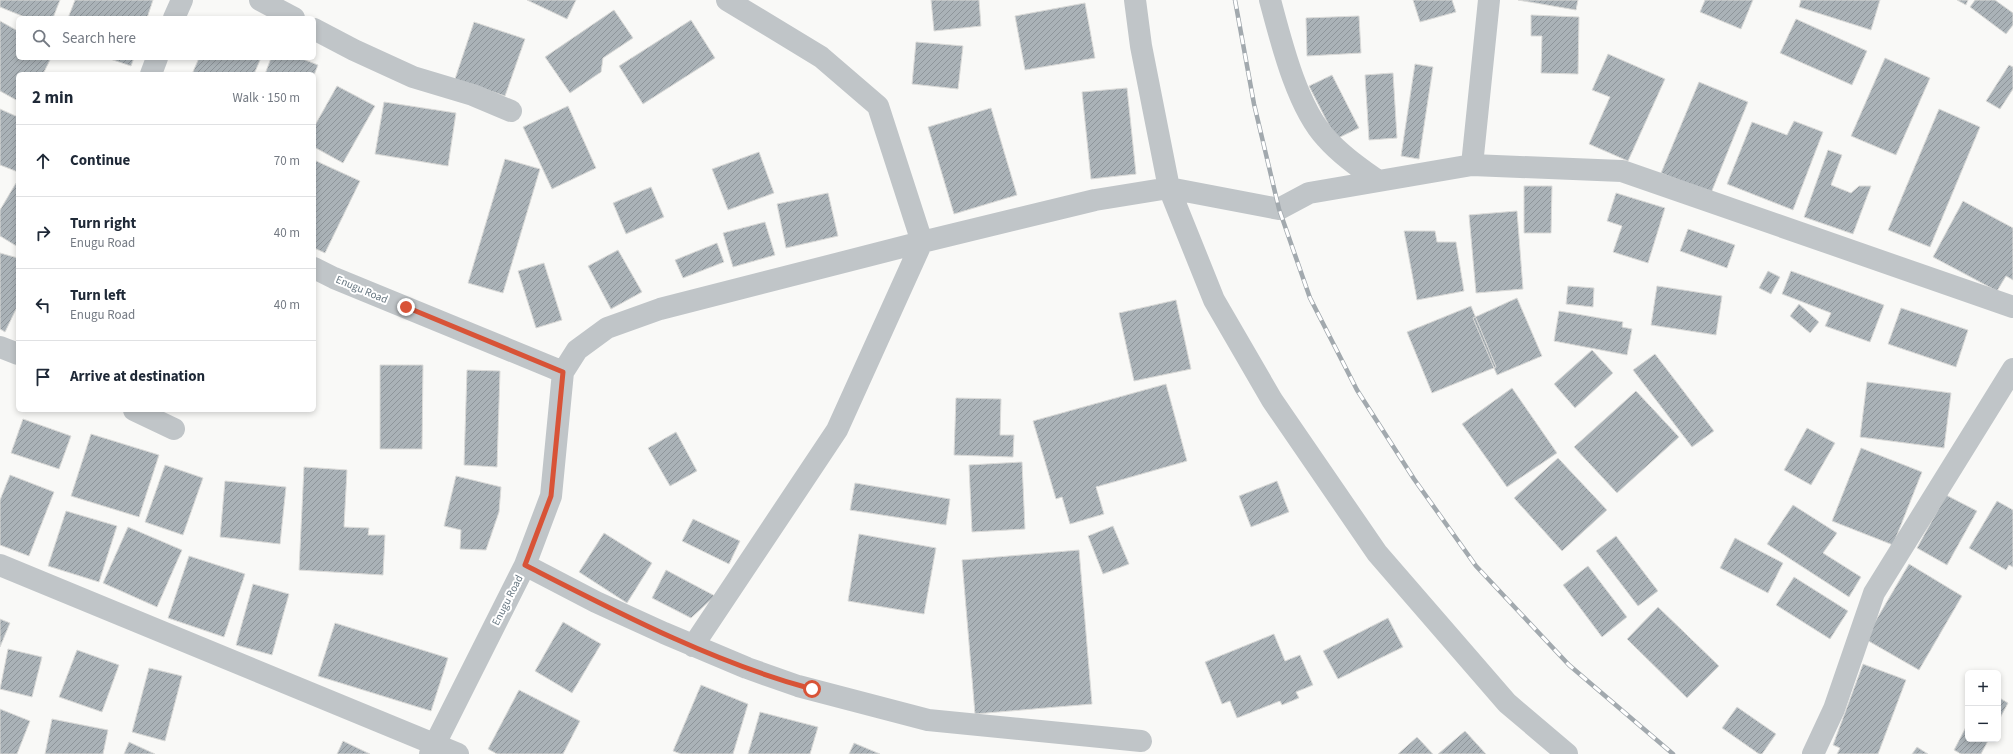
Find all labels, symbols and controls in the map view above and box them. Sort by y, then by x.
search box [16,16,316,60]
icon: search [30,27,52,49]
text: Search here [62,28,136,49]
text: 2 min [32,86,73,110]
text: Walk · 150 m [232,89,300,107]
icon: ahead [32,150,54,172]
text: Continue [70,150,130,171]
text: 70 m [274,152,300,170]
text: Turn right [70,213,136,234]
icon: right [32,222,54,244]
text: 40 m [274,224,300,242]
text: Enugu Road [70,234,135,252]
street label: Enugu Road [333,272,390,307]
text: Turn left [70,285,126,306]
icon: left [32,294,54,316]
text: 40 m [274,296,300,314]
route end [397,298,415,316]
text: Enugu Road [70,306,135,324]
icon: arrive [32,366,54,388]
text: Arrive at destination [70,366,205,387]
street label: Enugu Road [488,572,527,628]
map controls [1965,670,2001,742]
button: + [1965,670,2001,706]
route start [803,680,821,698]
button: − [1965,706,2001,742]

